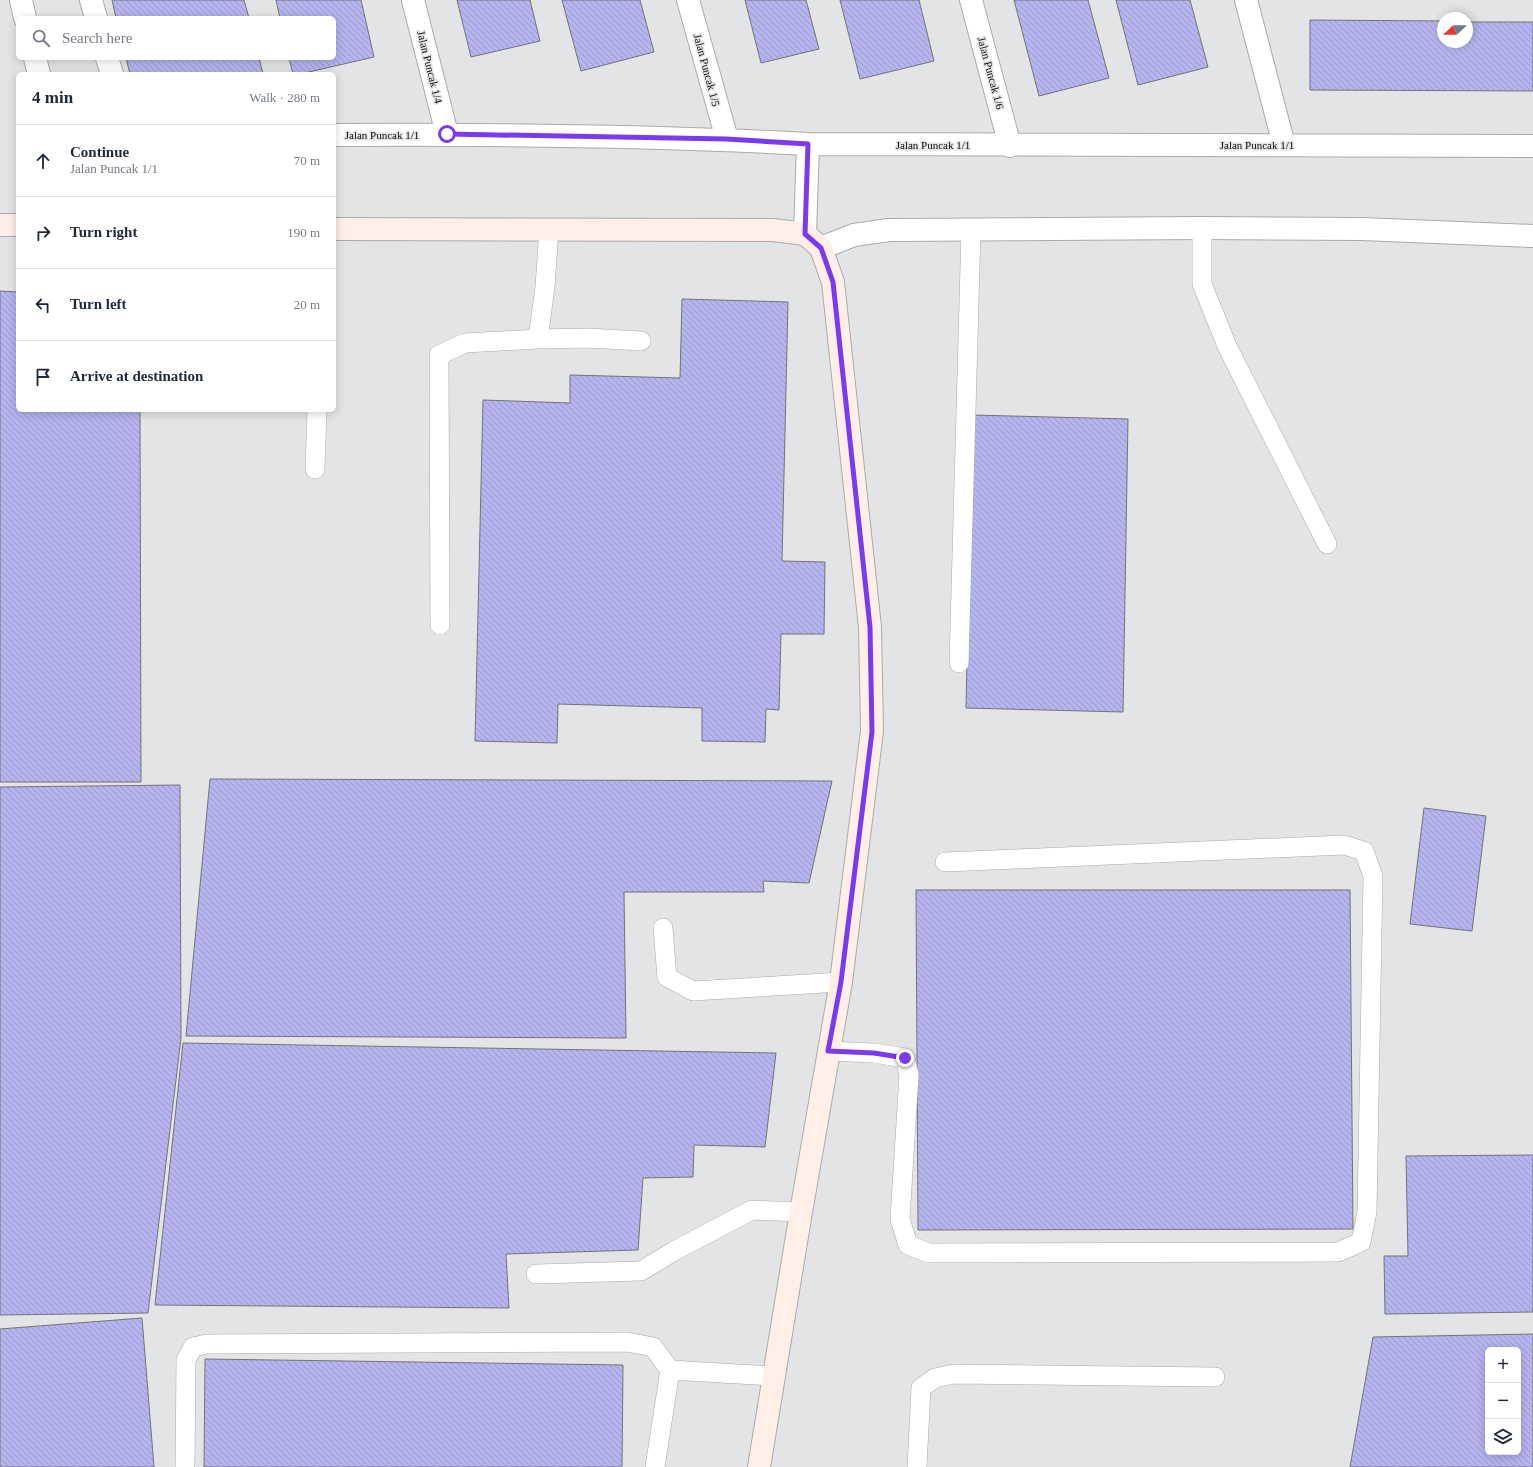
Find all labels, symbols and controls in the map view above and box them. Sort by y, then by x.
north arrow [1437,12,1473,48]
search box [16,16,336,60]
icon: search [30,27,52,49]
street label: Jalan Puncak 1/4 [415,29,445,105]
text: Search here [62,30,132,46]
street label: Jalan Puncak 1/5 [692,32,723,108]
street label: Jalan Puncak 1/6 [976,35,1007,111]
text: 4 min [32,88,73,107]
text: Walk · 280 m [249,90,320,105]
route start [438,125,456,143]
street label: Jalan Puncak 1/1 [345,129,419,141]
street label: Jalan Puncak 1/1 [896,139,970,151]
street label: Jalan Puncak 1/1 [1220,139,1294,151]
text: Continue [70,144,129,160]
icon: ahead [32,150,54,172]
text: 70 m [294,153,320,168]
text: Jalan Puncak 1/1 [70,161,158,176]
icon: right [32,222,54,244]
text: Turn right [70,224,137,240]
text: 190 m [287,225,320,240]
icon: left [32,294,54,316]
text: Turn left [70,296,127,312]
text: 20 m [294,297,320,312]
icon: arrive [32,366,54,388]
text: Arrive at destination [70,368,203,384]
route end [896,1049,914,1067]
map controls [1485,1347,1521,1455]
button: + [1485,1347,1521,1383]
button: − [1485,1383,1521,1419]
button: layers [1485,1419,1521,1455]

